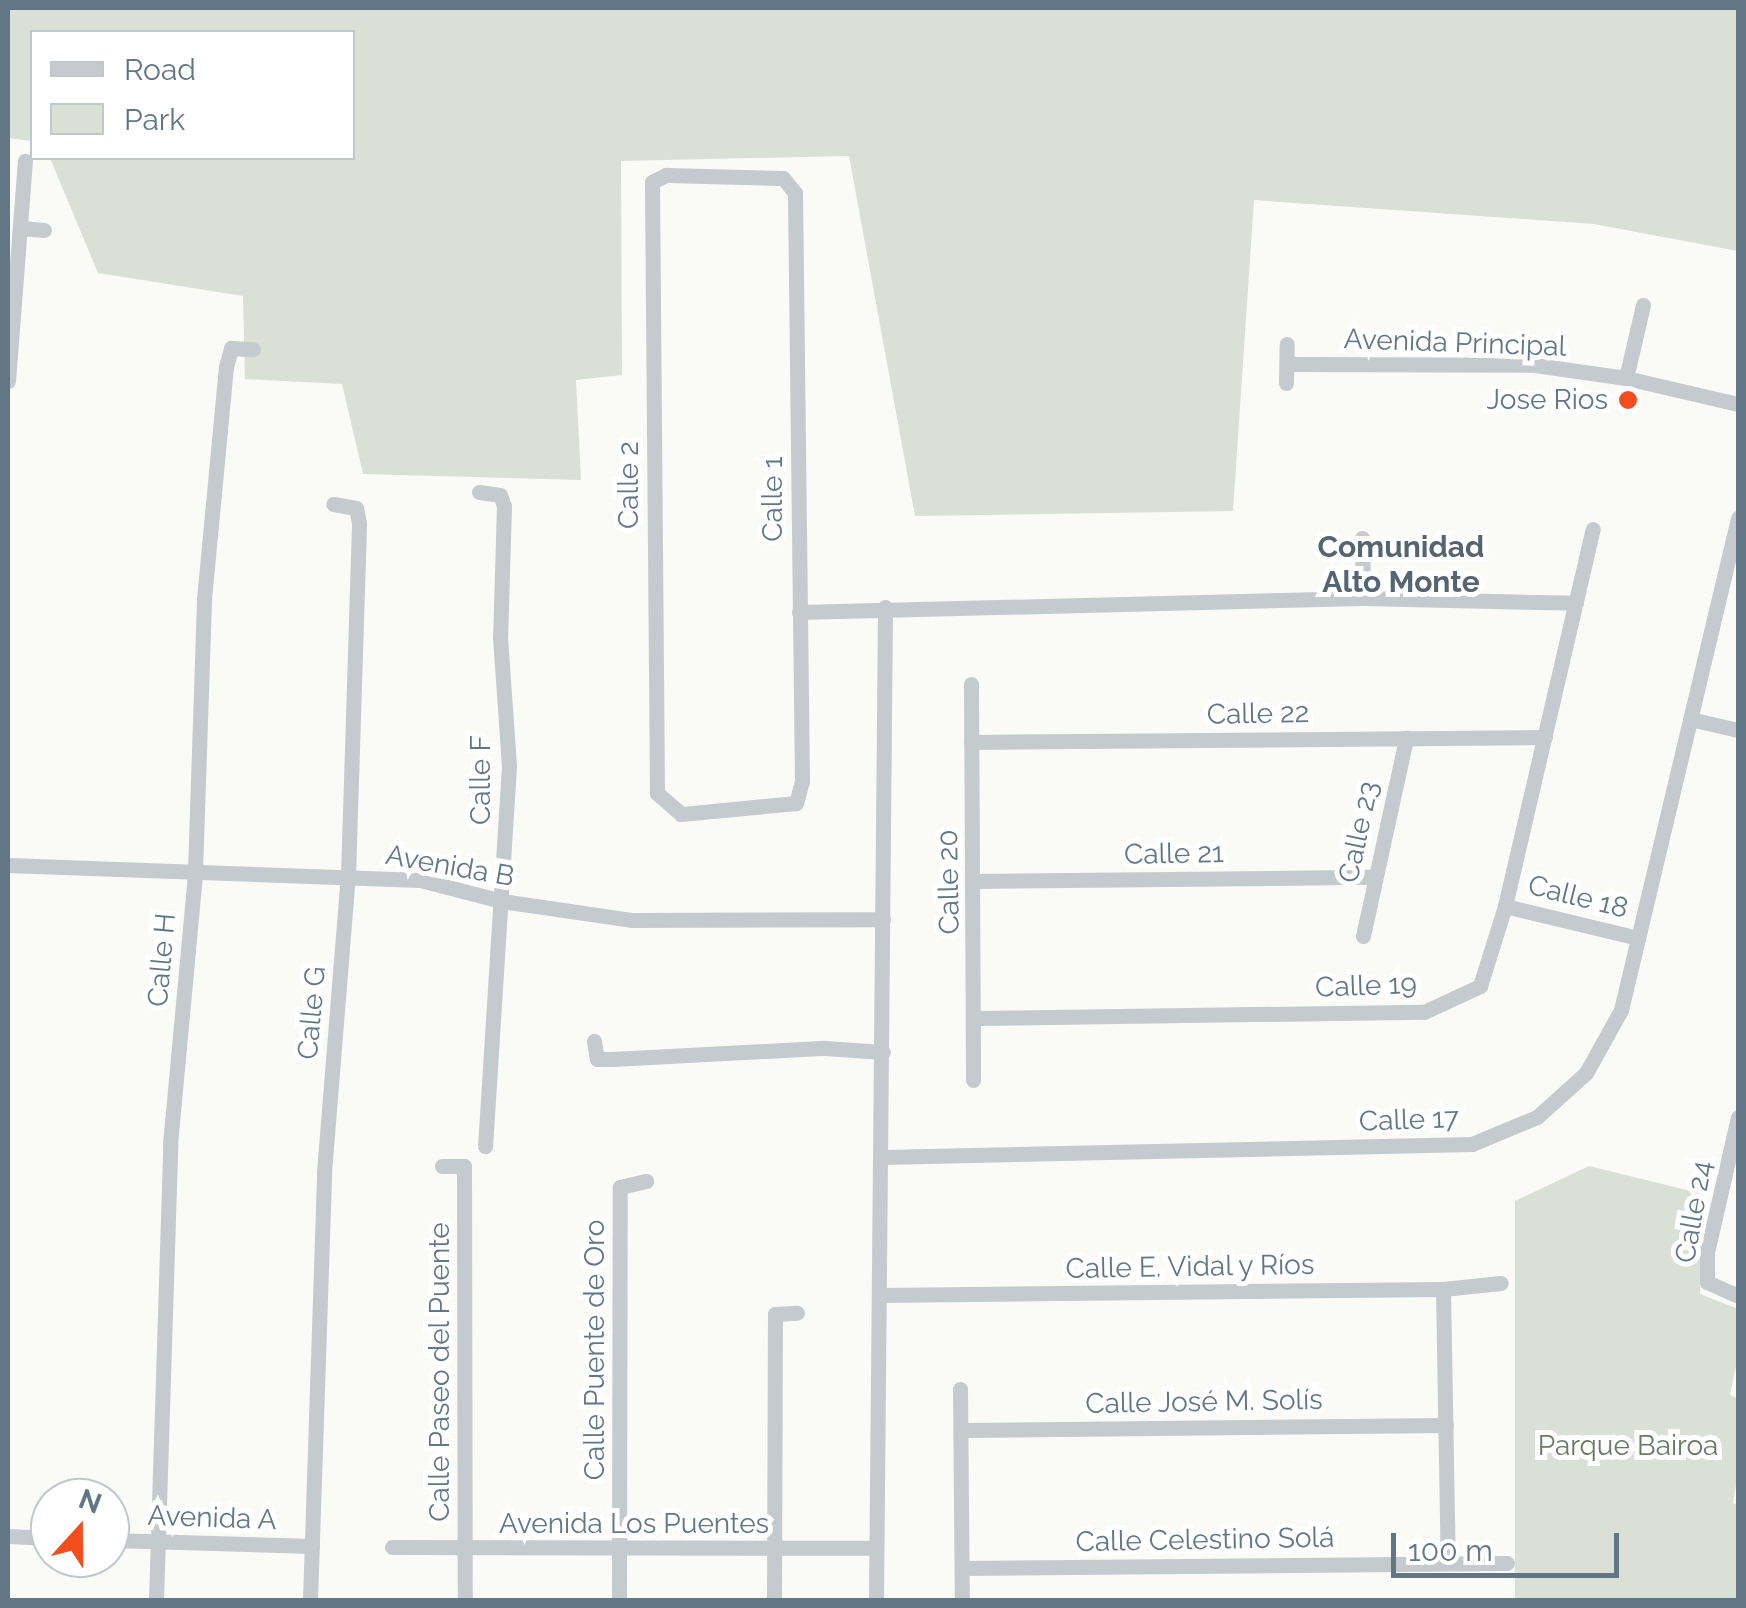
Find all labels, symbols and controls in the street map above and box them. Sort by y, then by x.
legend [30,30,355,160]
text: Road [124,52,196,87]
text: Park [124,102,185,137]
street label: Avenida Principal [1343,322,1567,364]
place label: Jose Rios [1487,383,1608,417]
marker: Jose Rios [1617,389,1639,411]
street label: Calle 2 [612,441,646,529]
street label: Calle 1 [756,456,790,542]
district label: Comunidad Alto Monte [1318,529,1484,600]
street label: Calle 22 [1206,696,1310,732]
street label: Calle F [464,735,498,825]
street label: Calle 23 [1332,778,1386,886]
street label: Calle 20 [931,829,967,935]
street label: Calle 21 [1124,836,1224,872]
street label: Avenida B [383,838,517,894]
street label: Calle 18 [1525,868,1631,926]
street label: Calle H [141,912,183,1008]
street label: Calle G [291,965,333,1061]
street label: Calle 19 [1315,967,1417,1005]
street label: Calle 17 [1358,1101,1460,1139]
street label: Calle 24 [1668,1158,1720,1266]
street label: Calle Puente de Oro [578,1220,612,1480]
street label: Calle Paseo del Puente [423,1222,457,1522]
street label: Calle E. Vidal y Ríos [1064,1248,1316,1286]
street label: Calle José M. Solís [1085,1383,1323,1421]
park label: Parque Bairoa [1538,1429,1718,1463]
north arrow [30,1478,130,1578]
text: N [74,1482,106,1521]
street label: Avenida A [146,1499,278,1537]
street label: Avenida Los Puentes [499,1507,769,1541]
scale bar [1396,1513,1624,1575]
street label: Calle Celestino Solá [1075,1521,1335,1559]
text: 100 m [1408,1533,1493,1568]

